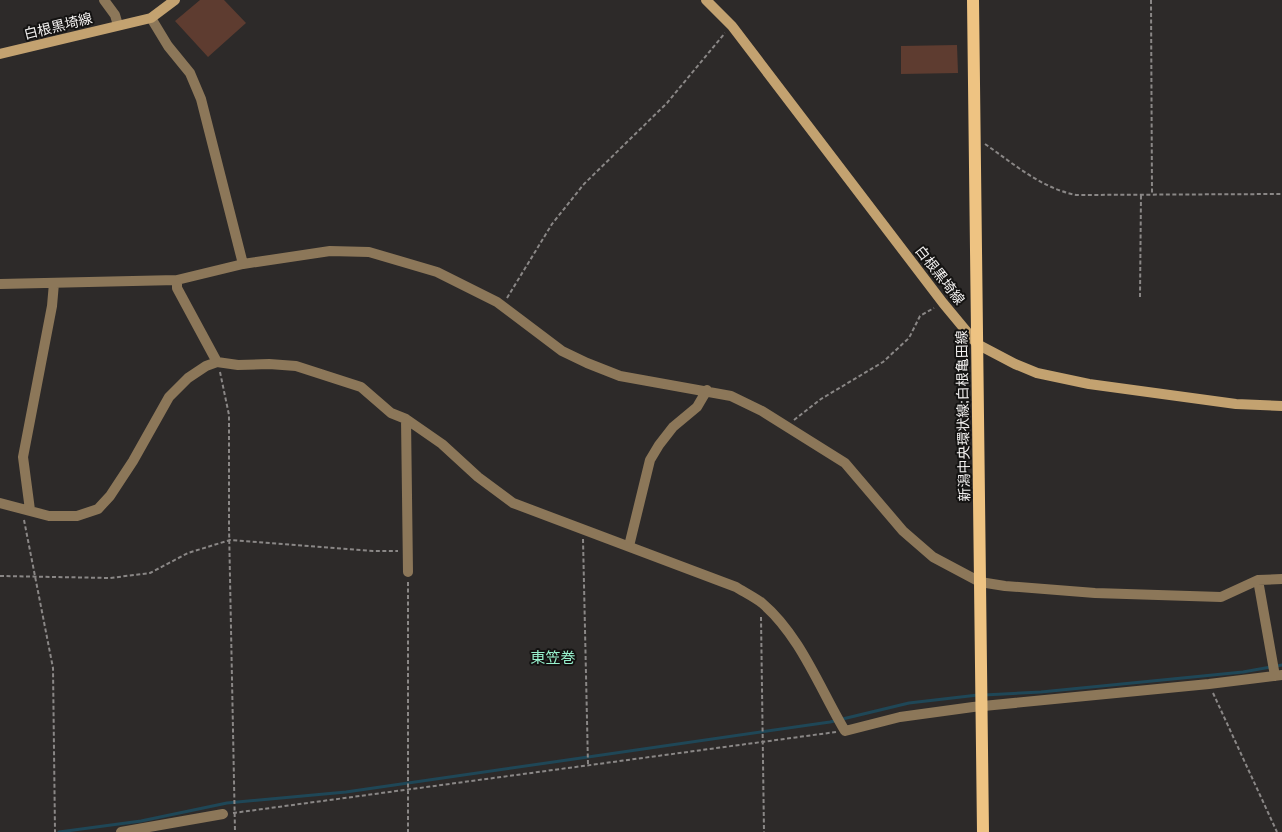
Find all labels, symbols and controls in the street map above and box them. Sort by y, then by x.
street label: 白根黒埼線 [22,9,94,44]
street label: 白根黒埼線 [911,242,969,309]
street label: 新潟中央環状線;白根亀田線 [953,330,974,502]
district label: 東笠巻 [530,648,576,668]

